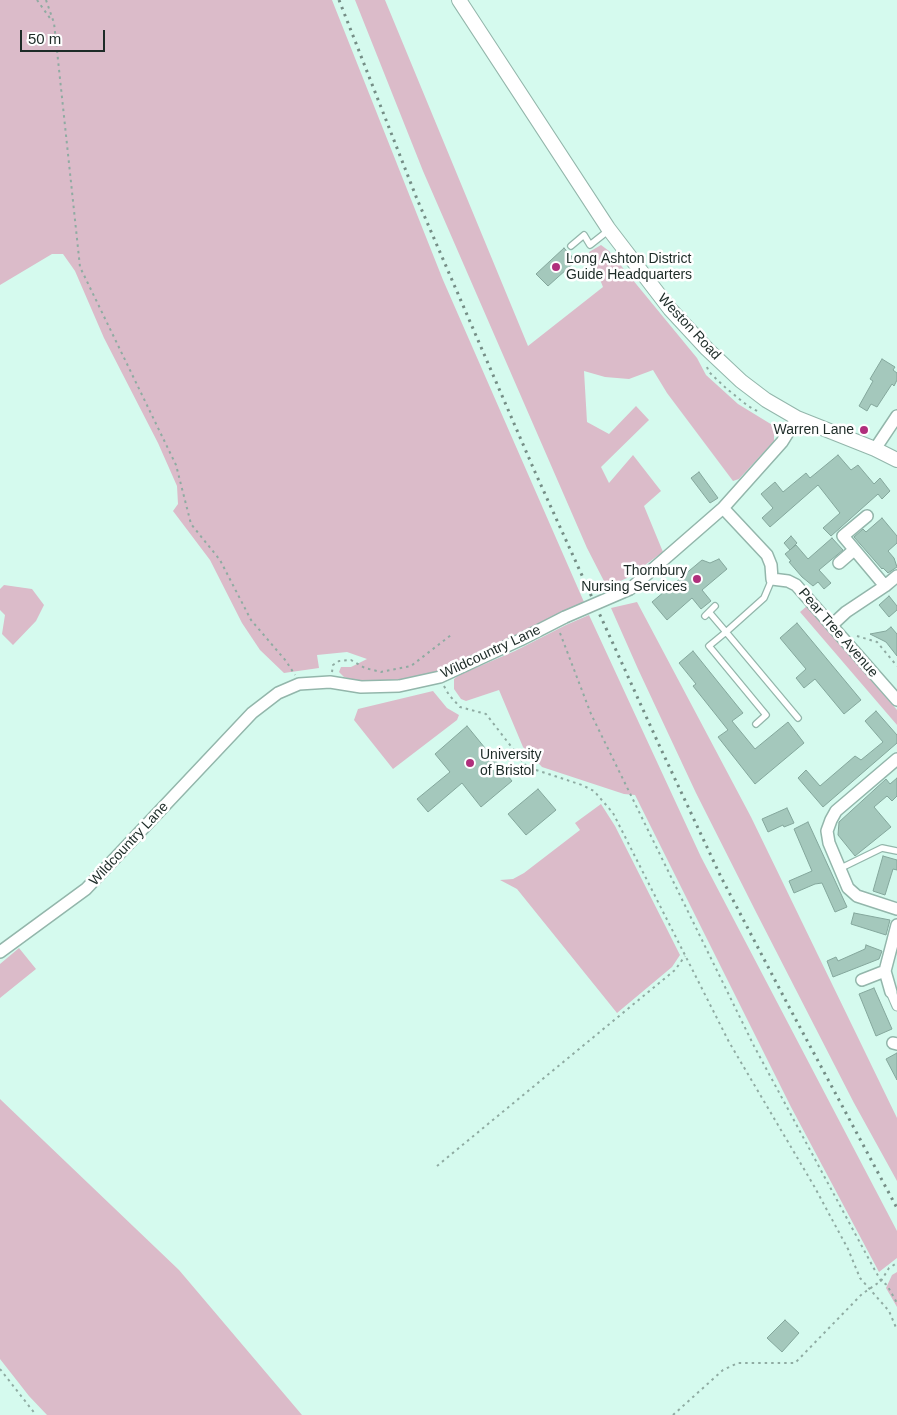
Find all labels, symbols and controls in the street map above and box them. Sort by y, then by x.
scale bar [22,20,108,52]
text: 50 m [28,30,61,47]
place label: Long Ashton District Guide Headquarters [566,251,692,284]
marker: Long Ashton District Guide Headquarters [550,261,562,273]
street label: Weston Road [654,290,724,364]
place label: Warren Lane [774,422,854,438]
marker: Warren Lane [858,424,870,436]
place label: Thornbury Nursing Services [581,563,687,596]
marker: Thornbury Nursing Services [691,573,703,585]
street label: Pear Tree Avenue [795,585,881,681]
street label: Wildcountry Lane [438,622,544,682]
place label: University of Bristol [480,747,541,780]
marker: University of Bristol [464,757,476,769]
street label: Wildcountry Lane [86,799,172,889]

